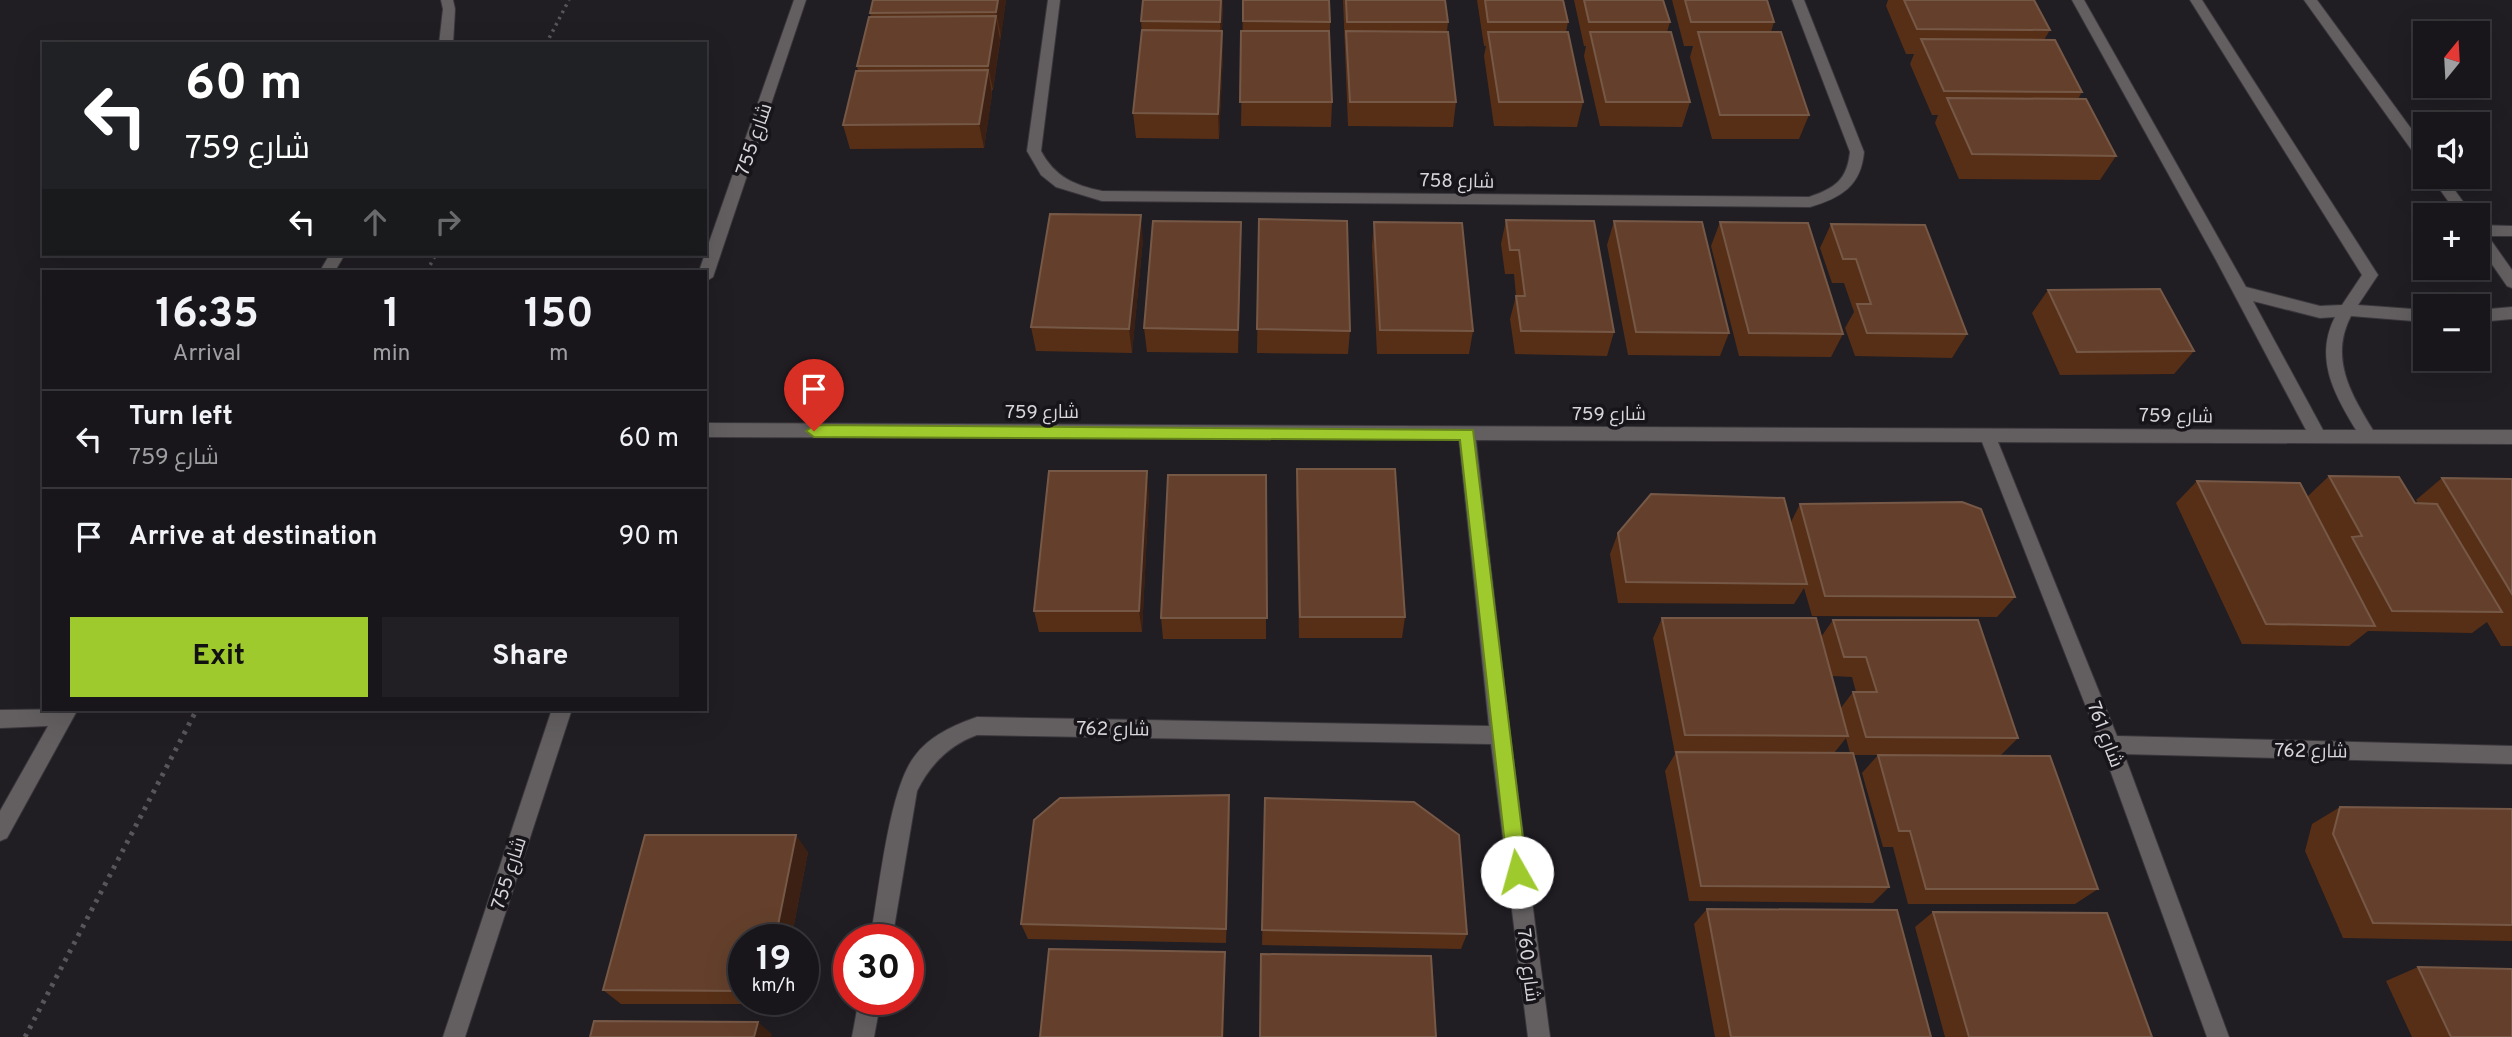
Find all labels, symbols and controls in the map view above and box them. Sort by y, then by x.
north arrow [2413,21,2490,98]
map controls [2413,21,2490,371]
text: 60 m [185,55,303,117]
icon: left [70,70,161,161]
street label: شارع 755 [731,100,778,179]
button: sound [2413,112,2490,189]
text: شارع 759 [185,130,310,170]
street label: شارع 758 [1419,169,1494,195]
icon: left [283,203,321,241]
icon: ahead [356,203,394,241]
icon: right [429,203,467,241]
button: + [2413,203,2490,280]
text: 16:35 [155,289,259,342]
text: 1 [383,289,400,342]
text: 150 [524,289,594,342]
button: − [2413,294,2490,371]
text: Arrival [173,340,241,369]
text: min [372,340,410,369]
text: m [549,340,568,369]
pin [784,359,844,431]
icon: arrive [795,370,833,408]
text: Turn left [129,401,233,434]
street label: شارع 759 [1005,401,1079,425]
street label: شارع 759 [1572,403,1646,427]
street label: شارع 759 [2139,404,2213,430]
icon: left [70,420,108,458]
text: 60 m [619,423,679,456]
text: شارع 759 [129,444,219,473]
icon: arrive [70,518,108,556]
text: Arrive at destination [129,521,377,554]
text: 90 m [619,521,679,554]
button: Exit [70,617,368,697]
button: Share [382,617,679,697]
street label: شارع 761 [2081,698,2128,771]
street label: شارع 762 [1076,717,1150,743]
street label: شارع 762 [2274,739,2348,765]
street label: شارع 755 [487,834,533,913]
position arrow [1480,835,1554,909]
speed limit sign: 30 [833,924,924,1015]
street label: شارع 760 [1511,927,1543,1003]
text: 19 [756,938,791,982]
text: km/h [752,975,795,998]

